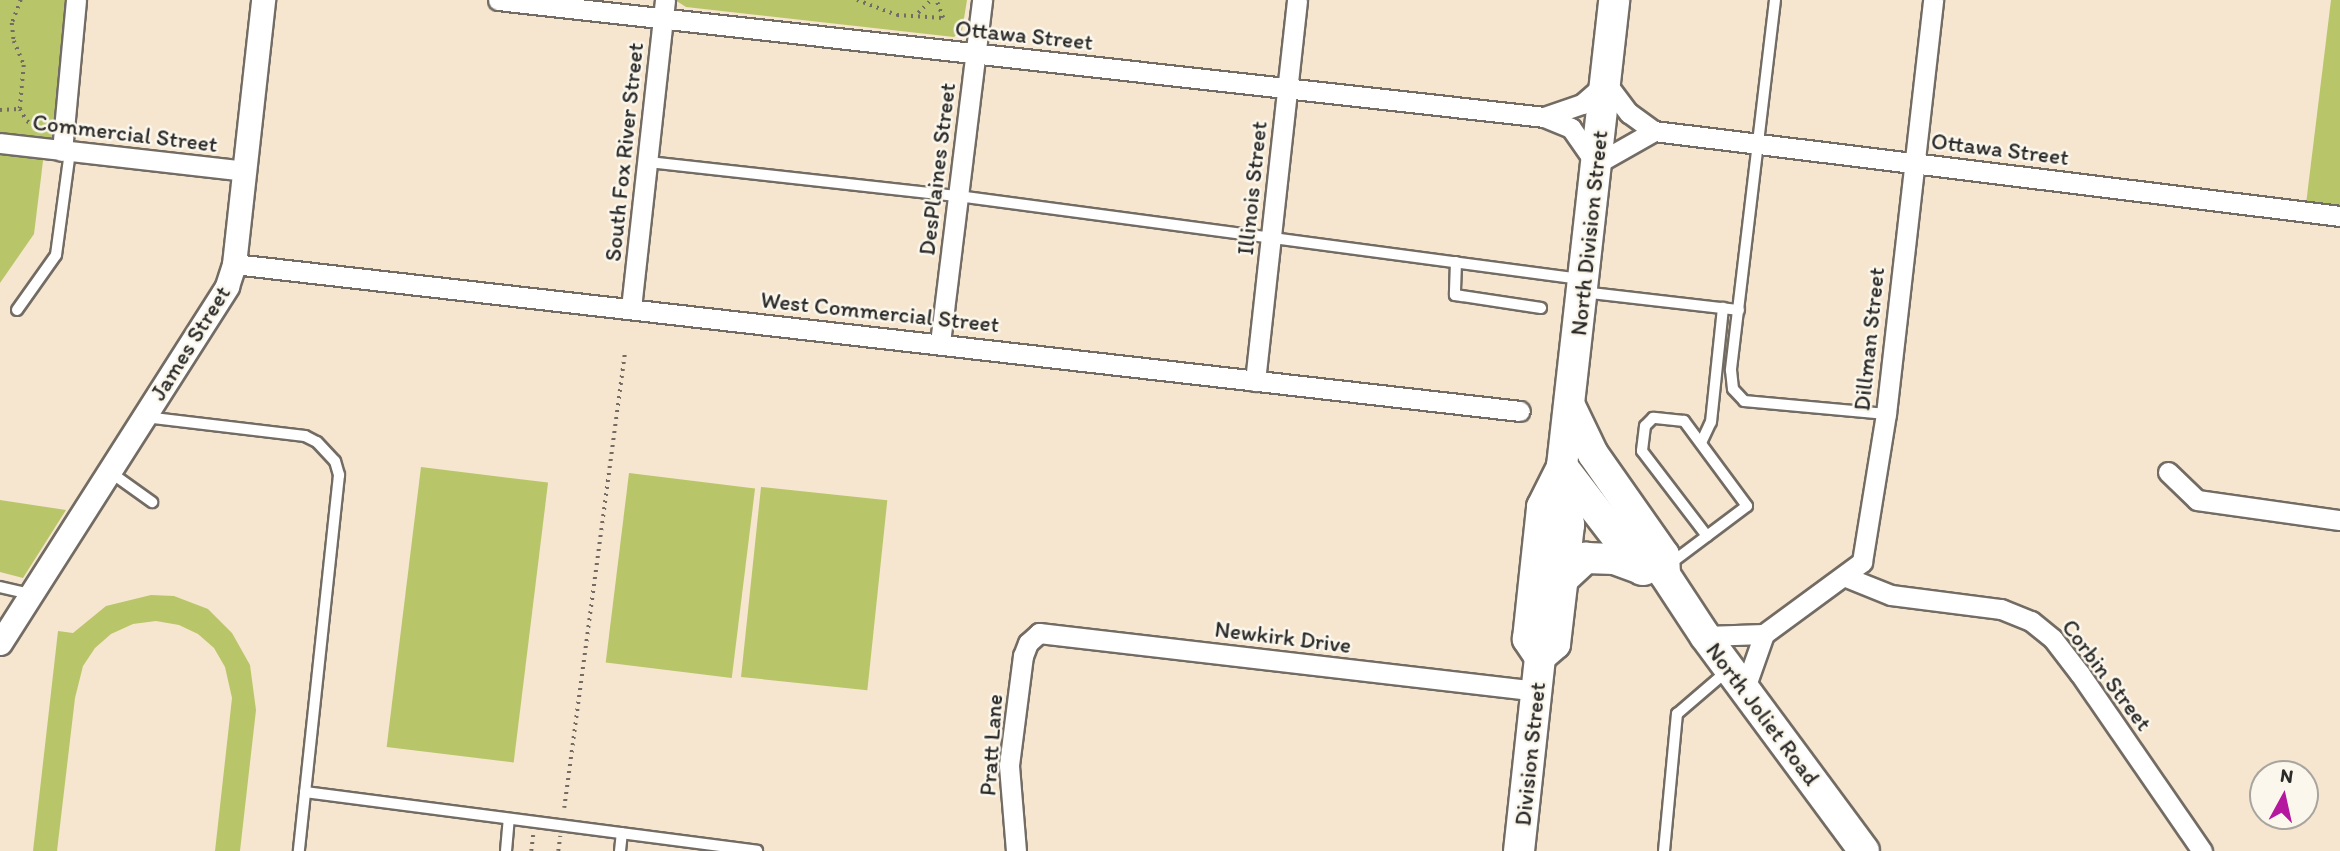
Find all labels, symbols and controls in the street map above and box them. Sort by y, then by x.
street label: Ottawa Street [954,14,1094,56]
street label: South Fox River Street [599,42,649,262]
street label: DesPlaines Street [913,81,961,257]
street label: Commercial Street [31,108,219,158]
street label: Illinois Street [1231,120,1273,256]
street label: Ottawa Street [1930,127,2070,171]
street label: North Division Street [1564,129,1614,337]
street label: Dillman Street [1848,266,1890,412]
street label: James Street [144,281,236,405]
street label: West Commercial Street [759,286,1001,338]
street label: Corbin Street [2056,614,2158,736]
street label: Newkirk Drive [1213,615,1353,659]
street label: North Joliet Road [1700,637,1826,791]
street label: Division Street [1509,681,1551,827]
street label: Pratt Lane [974,693,1008,797]
north arrow [2249,760,2319,830]
text: N [2279,763,2295,788]

